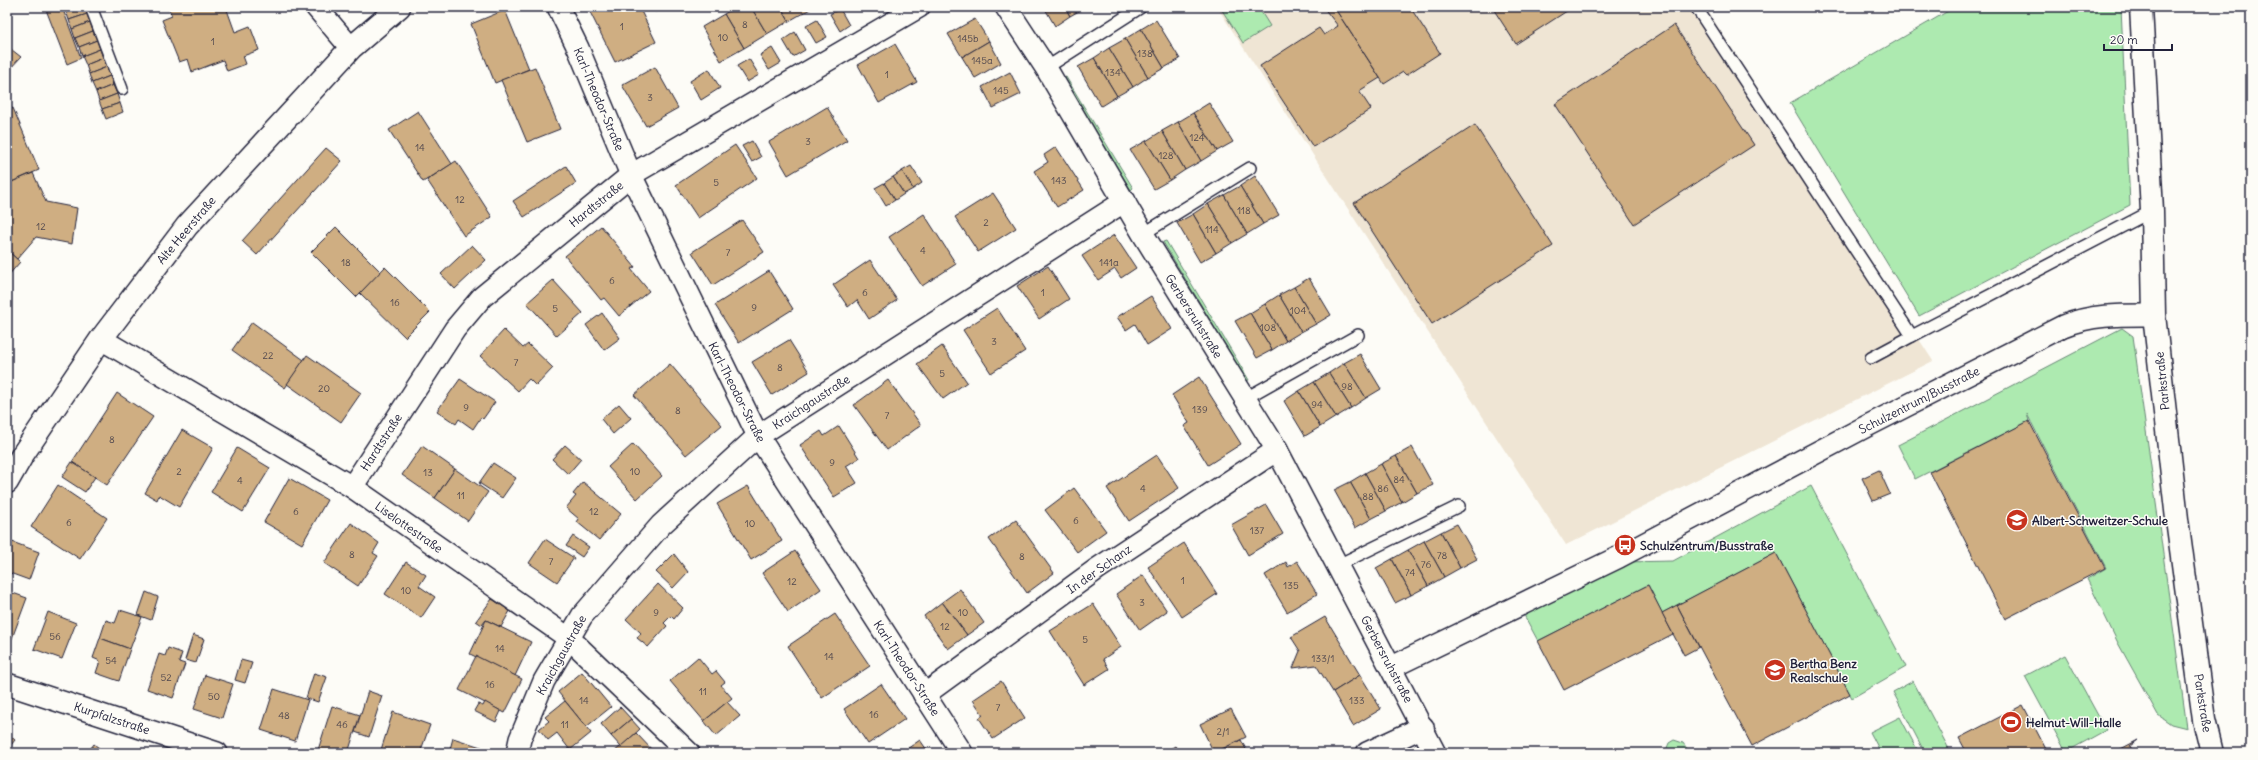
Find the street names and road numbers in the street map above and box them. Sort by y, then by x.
street label: Karl-Theodor-Straße [570,45,628,153]
street label: Hardtstraße [566,178,626,230]
street label: Alte Heerstraße [153,193,219,267]
street label: Gerbersruhstraße [1162,271,1226,361]
street label: Karl-Theodor-Straße [705,339,769,445]
street label: Parkstraße [2151,351,2173,411]
street label: Schulzentrum/Busstraße [1856,363,1982,437]
street label: Kraichgaustraße [769,371,853,433]
street label: Hardtstraße [357,410,405,474]
street label: Liselottestraße [372,498,446,556]
street label: In der Schanz [1064,541,1134,597]
street label: Kraichgaustraße [533,612,589,698]
street label: Gerbersruhstraße [1358,613,1416,705]
street label: Karl-Theodor-Straße [871,618,943,718]
street label: Parkstraße [2191,673,2215,733]
street label: Kurpfalzstraße [72,699,152,737]

